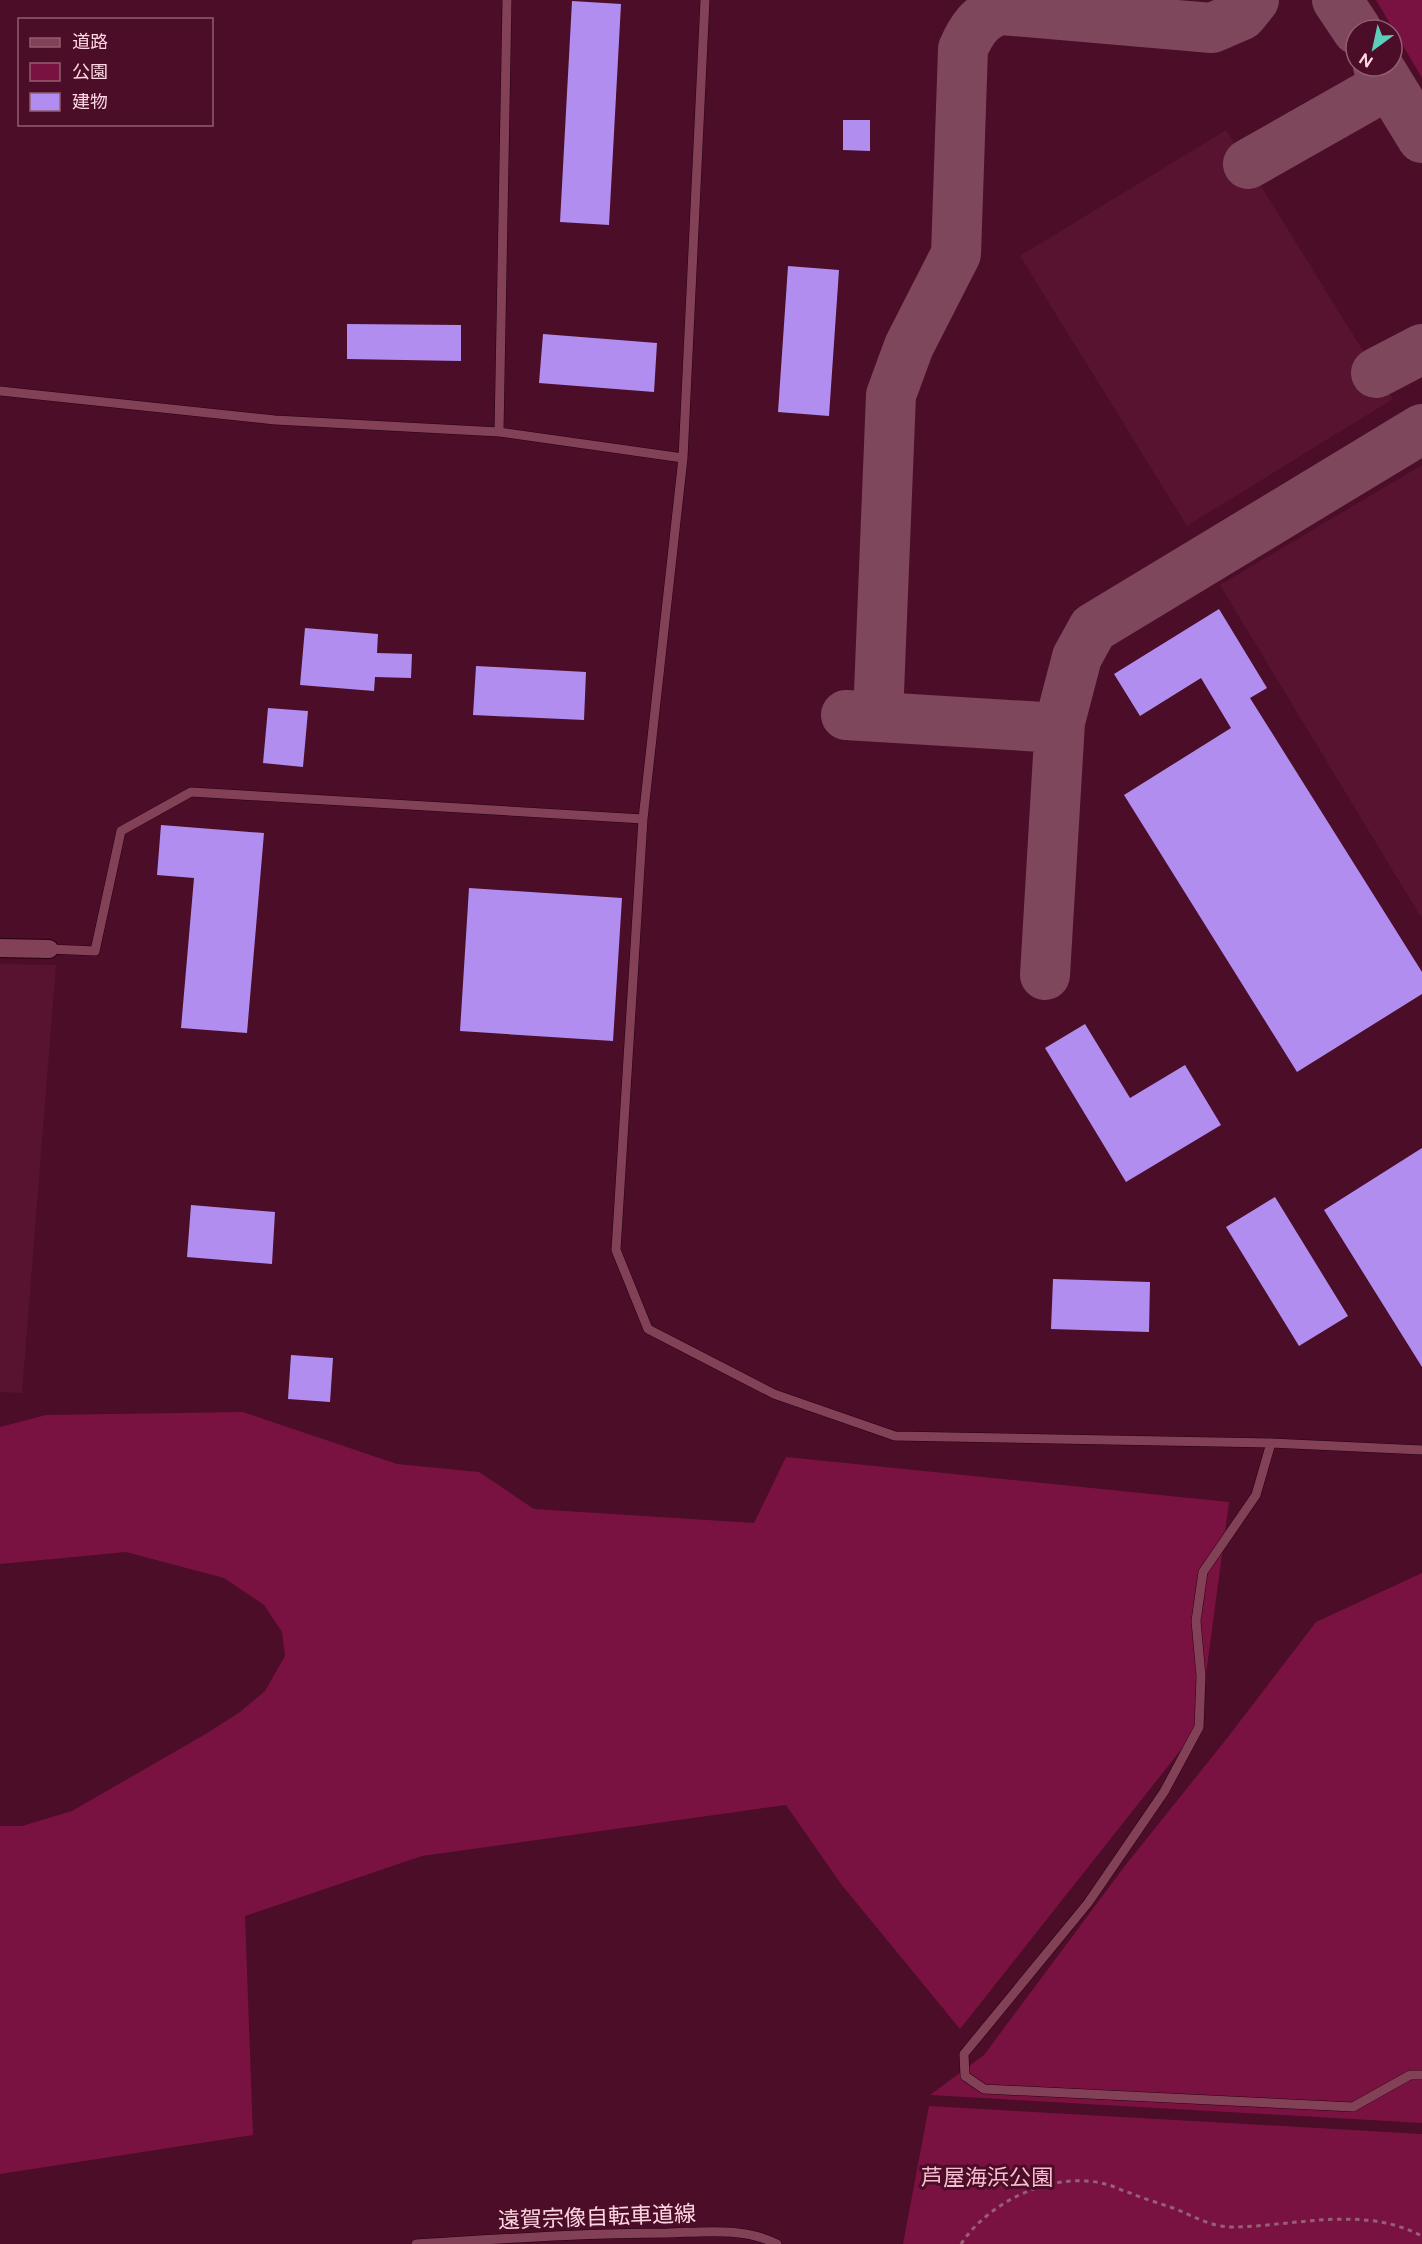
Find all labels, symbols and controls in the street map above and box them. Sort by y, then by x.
legend [18,18,213,126]
north arrow [1344,18,1404,78]
text: 道路 [72,31,108,53]
text: N [1356,49,1376,71]
text: 公園 [72,61,108,83]
text: 建物 [72,91,108,113]
park label: 芦屋海浜公園 [921,2164,1053,2191]
street label: 遠賀宗像自転車道線 [498,2200,696,2234]

